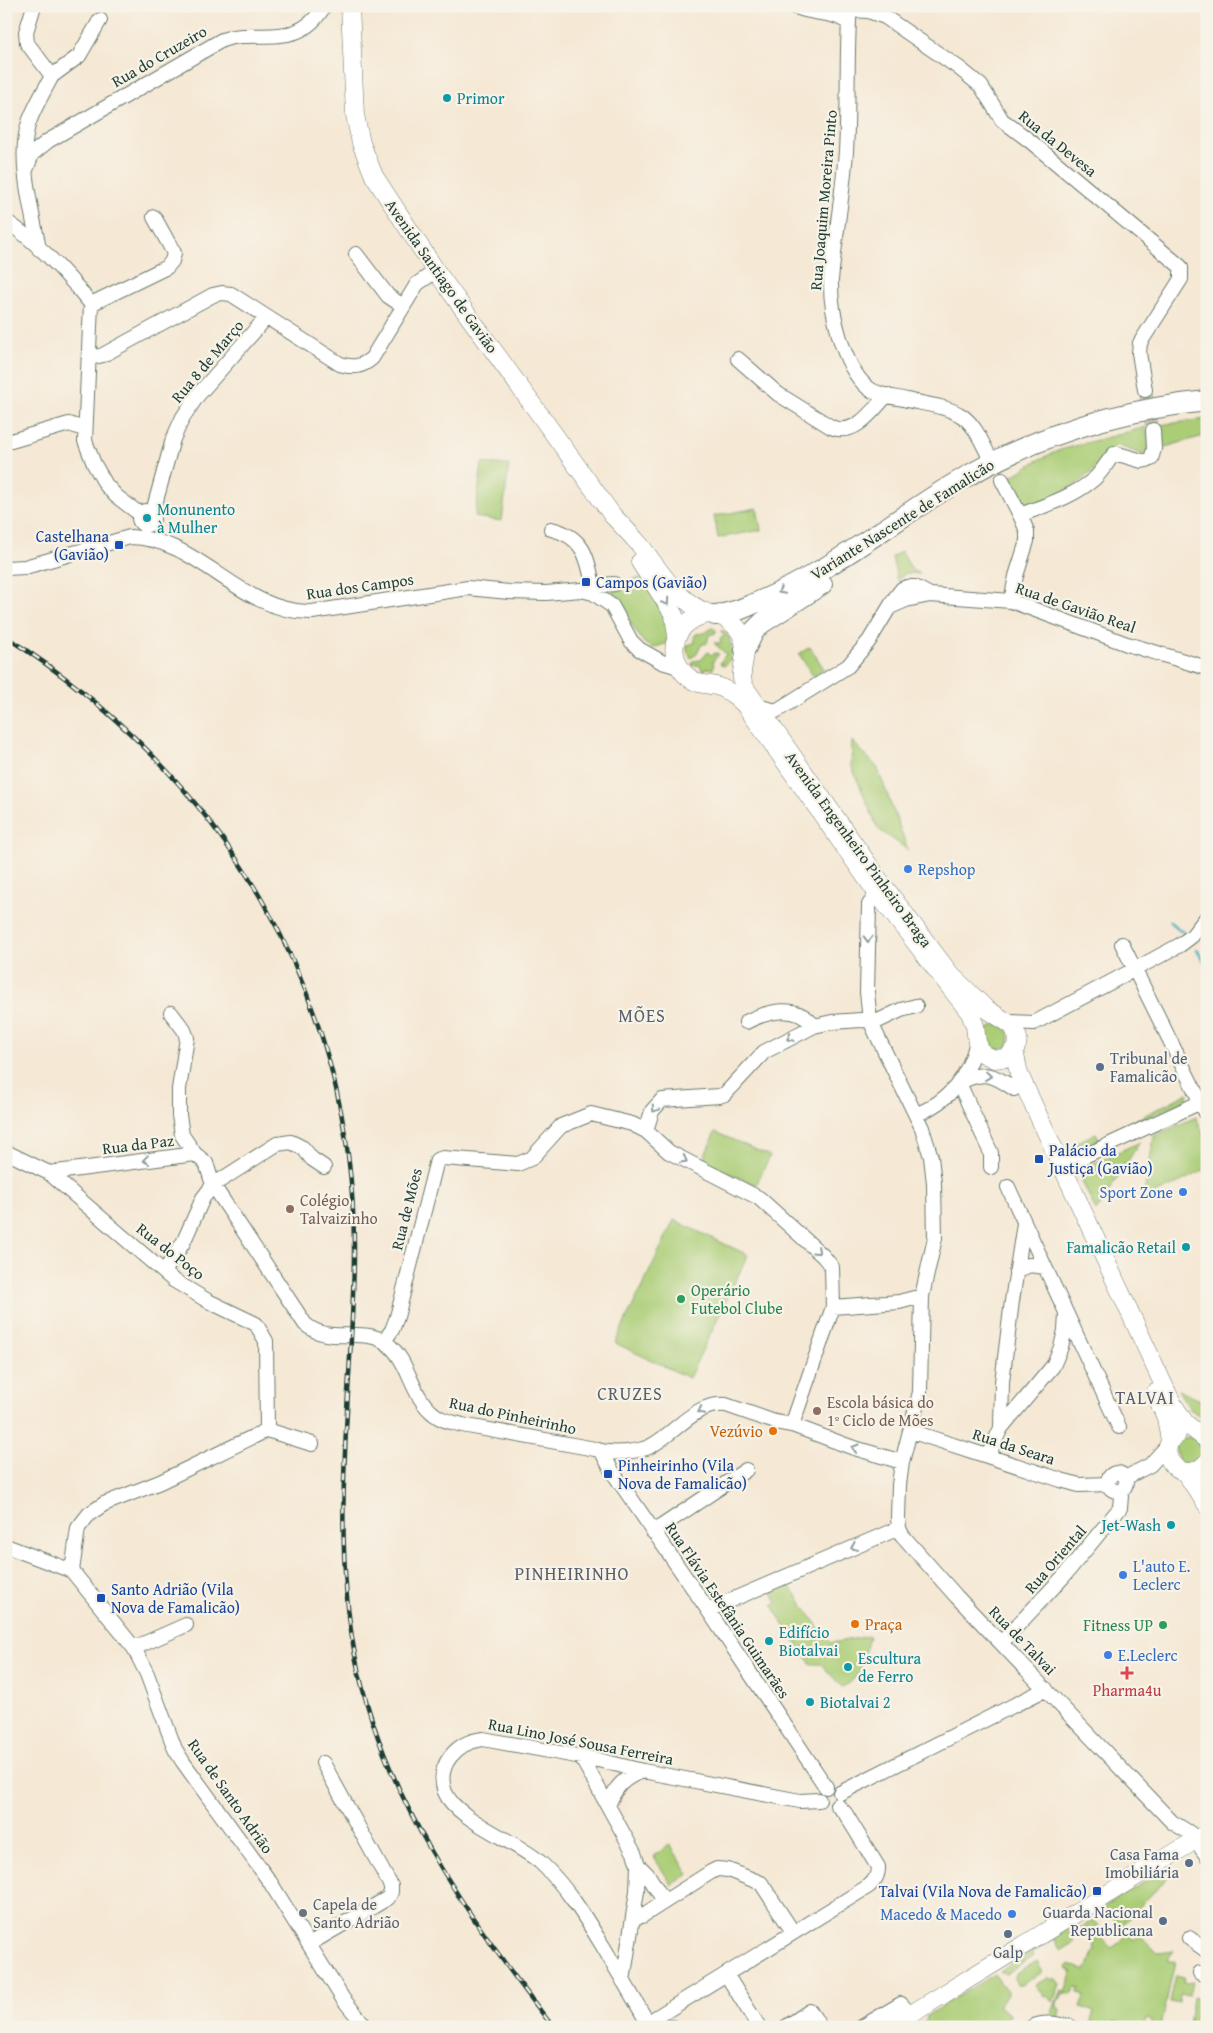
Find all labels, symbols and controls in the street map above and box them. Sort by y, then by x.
street label: Rua do Cruzeiro [107,19,211,93]
place label: Primor [457,86,505,110]
marker: Primor [441,92,453,104]
street label: Rua da Devesa [1014,104,1103,182]
street label: Rua Joaquim Moreira Pinto [803,109,843,291]
street label: Avenida Santiago de Gavião [380,194,504,358]
street label: Rua 8 de Março [165,314,249,408]
street label: Variante Nascente de Famalicão [805,452,999,586]
place label: Monunento à Mulher [157,497,235,539]
marker: Monunento à Mulher [141,512,153,524]
place label: Castelhana (Gavião) [36,524,109,566]
marker: Castelhana (Gavião) [113,539,125,551]
street label: Rua dos Campos [305,567,415,605]
place label: Campos (Gavião) [596,570,707,594]
street label: Rua de Gavião Real [1013,575,1140,639]
marker: Campos (Gavião) [580,576,592,588]
one-way arrow [777,585,786,596]
one-way arrow [660,597,670,606]
street label: Avenida Engenheiro Pinheiro Braga [780,746,939,952]
place label: Repshop [918,857,976,881]
marker: Repshop [902,863,914,875]
one-way arrow [863,936,873,943]
district label: MÕES [618,1002,666,1029]
one-way arrow [786,1032,795,1042]
place label: Tribunal de Famalicão [1110,1046,1188,1088]
marker: Tribunal de Famalicão [1094,1061,1106,1073]
one-way arrow [984,1070,992,1081]
one-way arrow [652,1103,661,1113]
street label: Rua da Paz [101,1128,175,1160]
place label: Palácio da Justiça (Gavião) [1047,1138,1153,1180]
marker: Palácio da Justiça (Gavião) [1033,1153,1045,1165]
one-way arrow [142,1154,150,1165]
one-way arrow [679,1154,688,1164]
street label: Rua de Mões [384,1166,428,1252]
place label: Sport Zone [1099,1180,1173,1204]
marker: Sport Zone [1177,1186,1189,1198]
place label: Colégio Talvaizinho [300,1188,378,1230]
marker: Colégio Talvaizinho [284,1203,296,1215]
street label: Rua do Poço [132,1217,210,1285]
place label: Famalicão Retail [1066,1235,1177,1259]
marker: Famalicão Retail [1180,1241,1192,1253]
one-way arrow [811,1245,820,1254]
place label: Operário Futebol Clube [691,1278,783,1320]
marker: Operário Futebol Clube [675,1293,687,1305]
district label: CRUZES [597,1380,663,1407]
district label: TALVAI [1115,1384,1175,1411]
street label: Rua do Pinheirinho [447,1390,579,1440]
place label: Escola básica do 1º Ciclo de Mões [827,1390,934,1432]
one-way arrow [697,1405,706,1415]
marker: Escola básica do 1º Ciclo de Mões [811,1405,823,1417]
place label: Vezúvio [710,1419,763,1443]
street label: Rua da Seara [970,1421,1059,1471]
marker: Vezúvio [767,1425,779,1437]
one-way arrow [851,1444,859,1454]
place label: Pinheirinho (Vila Nova de Famalicão) [618,1453,747,1495]
marker: Pinheirinho (Vila Nova de Famalicão) [602,1468,614,1480]
place label: Jet-Wash [1099,1513,1161,1537]
street label: Rua Flávia Estefânia Guimarães [660,1517,796,1703]
street label: Rua Oriental [1018,1519,1092,1599]
marker: Jet-Wash [1165,1519,1177,1531]
one-way arrow [850,1541,859,1552]
place label: L'auto E. Leclerc [1133,1554,1191,1596]
district label: PINHEIRINHO [514,1560,630,1587]
marker: L'auto E. Leclerc [1117,1569,1129,1581]
place label: Santo Adrião (Vila Nova de Famalicão) [111,1577,240,1619]
marker: Santo Adrião (Vila Nova de Famalicão) [95,1592,107,1604]
street label: Rua de Talvai [984,1600,1063,1681]
place label: Praça [865,1612,903,1636]
place label: Fitness UP [1083,1613,1153,1637]
marker: Praça [849,1618,861,1630]
marker: Fitness UP [1157,1619,1169,1631]
place label: Edifício Biotalvai [779,1620,839,1662]
marker: Edifício Biotalvai [763,1635,775,1647]
place label: E.Leclerc [1118,1643,1178,1667]
place label: Escultura de Ferro [858,1646,921,1688]
marker: E.Leclerc [1102,1649,1114,1661]
marker: Escultura de Ferro [842,1661,854,1673]
marker: Pharma4u [1121,1667,1133,1679]
place label: Pharma4u [1093,1678,1162,1702]
place label: Biotalvai 2 [820,1690,890,1714]
marker: Biotalvai 2 [804,1696,816,1708]
street label: Rua Lino José Sousa Ferreira [486,1711,676,1771]
street label: Rua de Santo Adrião [182,1734,280,1858]
place label: Casa Fama Imobiliária [1105,1842,1179,1884]
marker: Casa Fama Imobiliária [1183,1857,1195,1869]
place label: Talvai (Vila Nova de Famalicão) [879,1879,1087,1903]
marker: Talvai (Vila Nova de Famalicão) [1091,1885,1103,1897]
place label: Capela de Santo Adrião [313,1892,400,1934]
place label: Guarda Nacional Republicana [1042,1900,1154,1942]
place label: Macedo & Macedo [880,1902,1002,1926]
marker: Capela de Santo Adrião [297,1907,309,1919]
marker: Macedo & Macedo [1006,1908,1018,1920]
marker: Guarda Nacional Republicana [1157,1915,1169,1927]
marker: Galp [1002,1928,1014,1940]
place label: Galp [993,1940,1023,1964]

